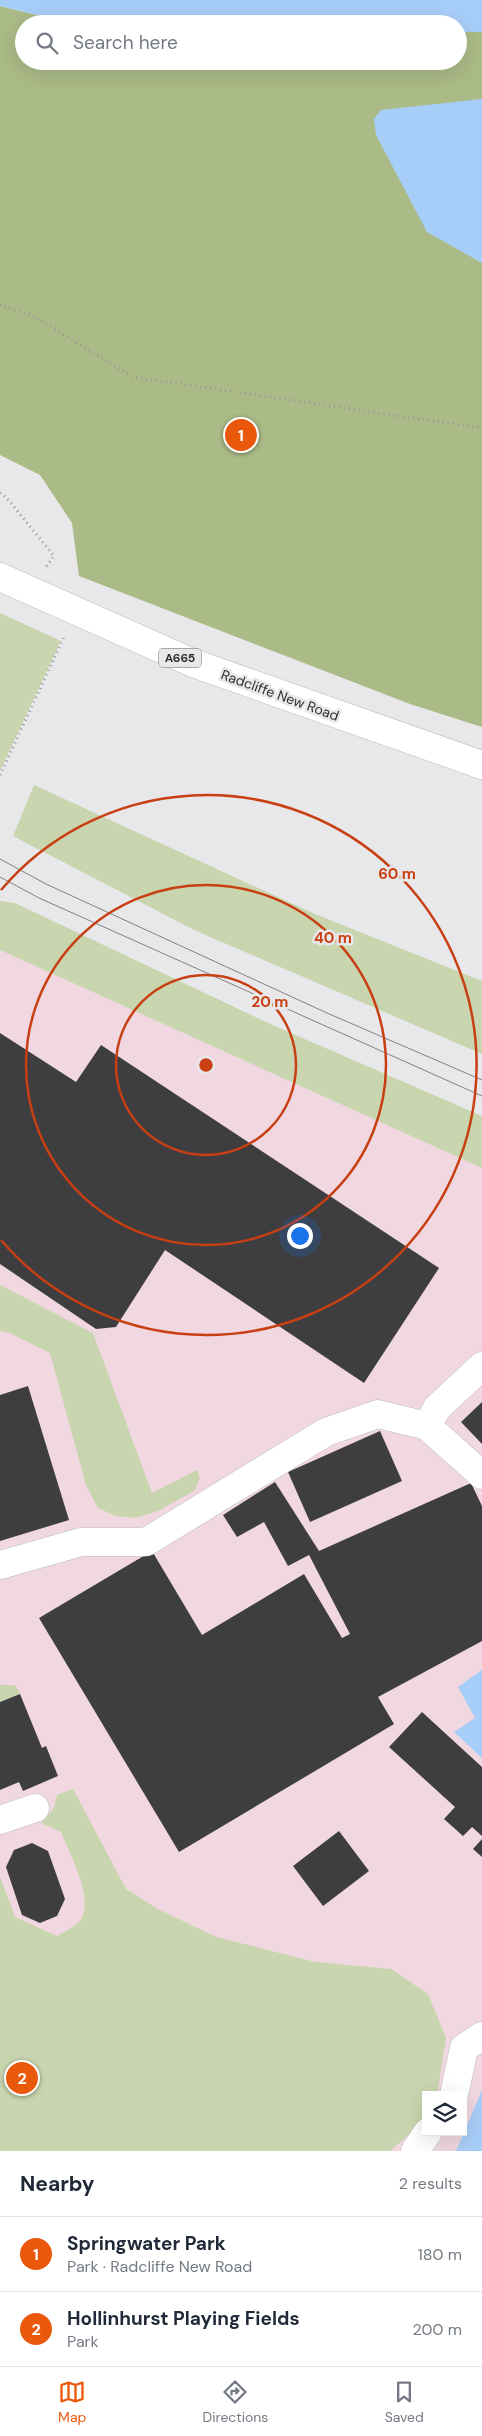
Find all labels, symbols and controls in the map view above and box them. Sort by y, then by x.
search box [15,15,467,70]
icon: search [33,29,61,57]
text: Search here [73,30,178,55]
pin: 1 [225,416,257,454]
road number: A665 [159,648,201,668]
street label: Radcliffe New Road [219,665,341,725]
text: 60 m [378,864,416,884]
text: 40 m [314,928,352,948]
text: 20 m [252,992,288,1012]
centre of rings [197,1056,215,1074]
your location [287,1223,313,1249]
pin: 2 [6,2059,38,2097]
map controls [422,2091,467,2136]
button: layers [422,2091,467,2136]
text: Nearby [20,2170,94,2198]
text: 2 results [399,2173,462,2194]
text: Springwater Park [67,2231,226,2256]
text: 1 [33,2244,39,2265]
text: 180 m [418,2244,462,2265]
text: Park · Radcliffe New Road [67,2256,252,2277]
text: Hollinhurst Playing Fields [67,2306,300,2331]
text: 2 [31,2319,41,2340]
text: 200 m [413,2319,462,2340]
text: Park [67,2331,99,2352]
tab: Map [58,2378,86,2426]
tab: Directions [203,2378,268,2426]
tab: Saved [385,2378,424,2426]

